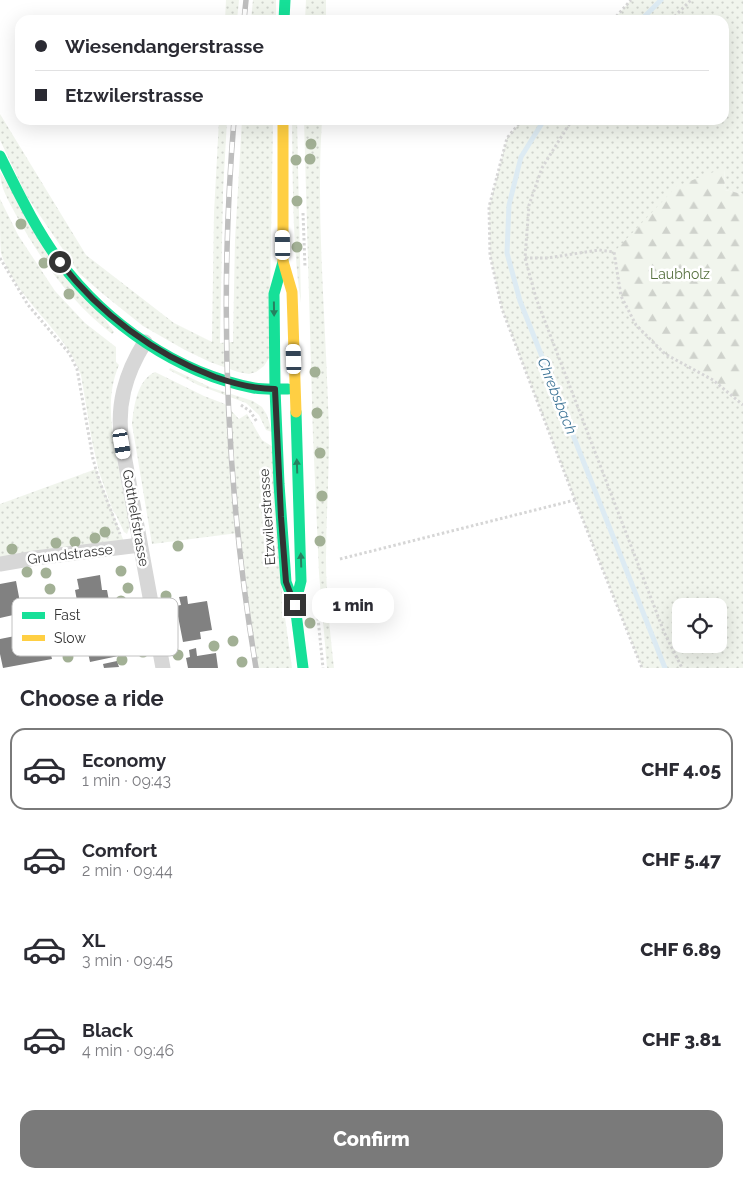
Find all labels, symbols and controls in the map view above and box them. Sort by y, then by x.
text: Wiesendangerstrasse [65,35,264,57]
text: Etzwilerstrasse [65,84,204,106]
car [275,230,290,260]
route start [49,251,71,273]
park label: Laubholz [650,266,710,282]
one-way arrow [270,301,278,317]
car [285,344,302,374]
water label: Chrebsbach [533,355,581,437]
car [112,428,131,460]
one-way arrow [293,458,301,474]
street label: Gotthelfstrasse [120,468,152,568]
street label: Etzwilerstrasse [256,468,278,566]
street label: Grundstrasse [26,541,114,567]
one-way arrow [296,552,304,568]
callout: 1 min [312,588,395,622]
route end [284,594,306,616]
text: 1 min [332,596,374,615]
legend [12,598,178,656]
map controls [672,598,727,653]
button: locate [672,598,727,653]
text: Fast [54,607,81,623]
text: Slow [54,630,86,646]
text: Choose a ride [20,685,164,711]
icon: car [22,747,67,792]
text: Economy [82,749,166,771]
text: CHF 4.05 [641,758,721,780]
text: 1 min · 09:43 [82,771,171,790]
icon: car [22,837,67,882]
text: Comfort [82,839,157,861]
text: CHF 5.47 [642,848,721,870]
text: 2 min · 09:44 [82,861,173,880]
icon: car [22,927,67,972]
text: XL [82,929,105,951]
text: CHF 6.89 [640,938,721,960]
text: 3 min · 09:45 [82,951,173,970]
icon: car [22,1017,67,1062]
text: Black [82,1019,133,1041]
text: CHF 3.81 [642,1028,721,1050]
text: 4 min · 09:46 [82,1041,174,1060]
button: Confirm [20,1110,723,1168]

